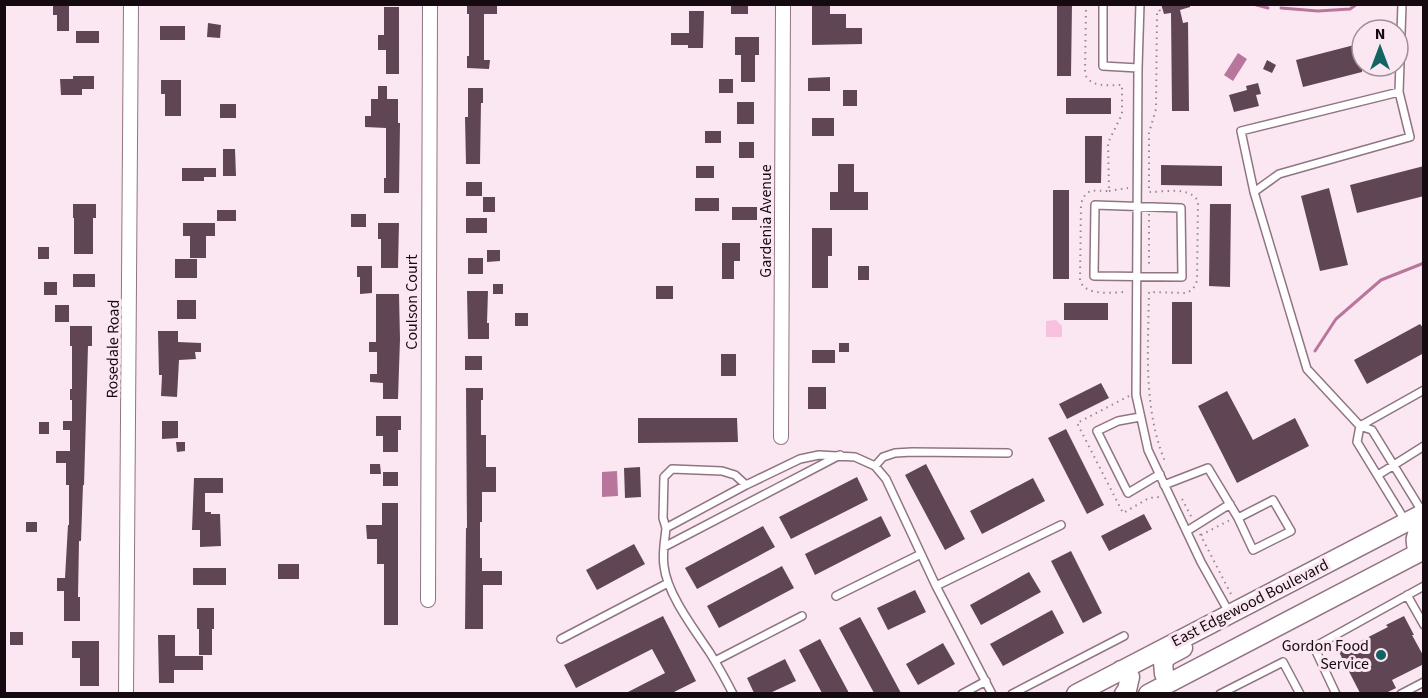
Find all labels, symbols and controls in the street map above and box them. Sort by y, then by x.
north arrow [1350,18,1410,78]
text: N [1375,23,1385,45]
street label: Gardenia Avenue [755,164,777,278]
street label: Coulson Court [401,254,423,350]
street label: Rosedale Road [101,299,125,399]
street label: East Edgewood Boulevard [1168,554,1332,652]
place label: Gordon Food Service [1282,635,1369,675]
marker: Gordon Food Service [1374,648,1388,662]

